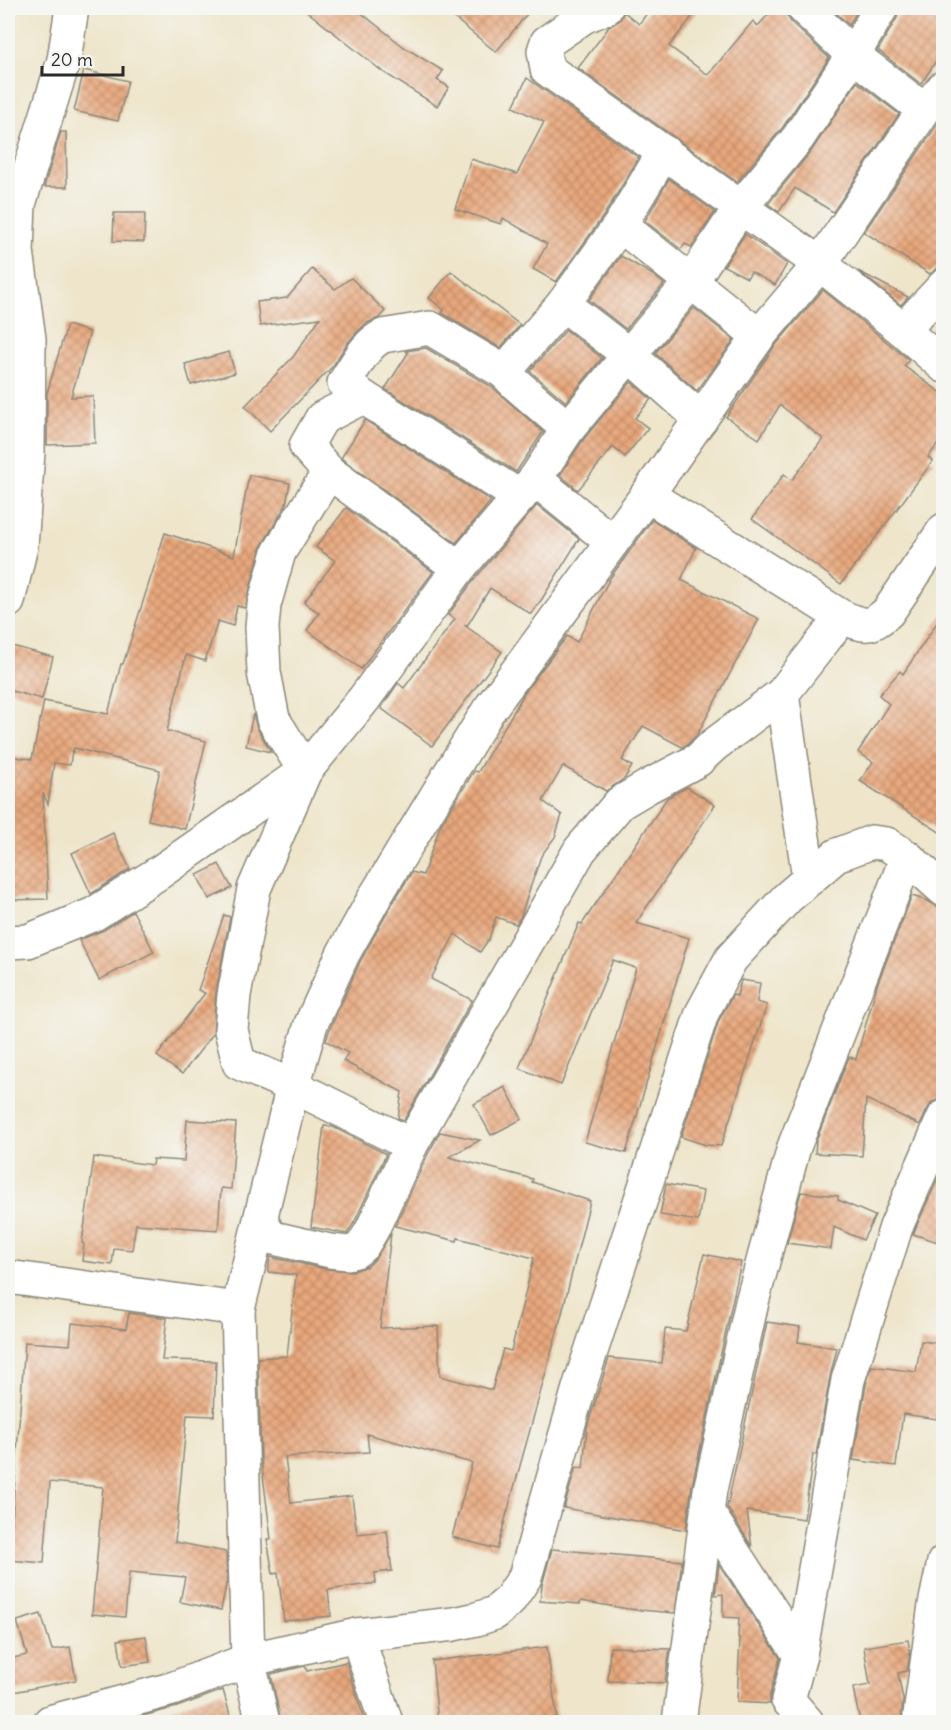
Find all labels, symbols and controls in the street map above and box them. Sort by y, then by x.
scale bar [42,39,123,77]
text: 20 m [51,48,93,71]

